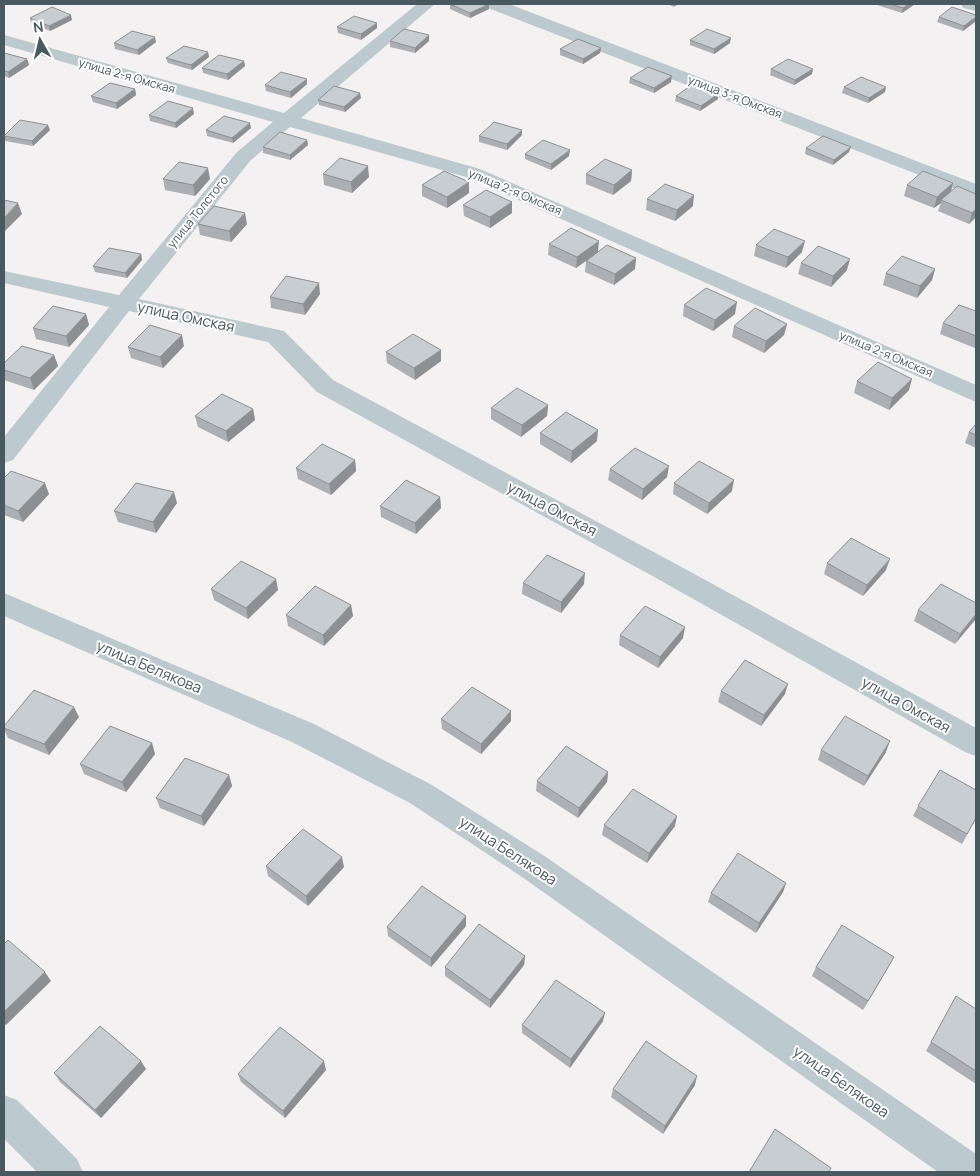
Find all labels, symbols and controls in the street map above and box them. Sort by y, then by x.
north arrow [15,15,65,65]
text: N [32,17,44,37]
street label: улица 2-я Омская [77,54,178,97]
street label: улица 3-я Омская [686,71,785,122]
street label: улица 2-я Омская [466,164,565,219]
street label: улица Толстого [163,172,232,251]
street label: улица Омская [136,296,237,337]
street label: улица 2-я Омская [837,326,936,381]
street label: улица Омская [504,476,601,541]
street label: улица Белякова [93,635,205,698]
street label: улица Омская [858,671,955,738]
street label: улица Белякова [455,811,561,890]
street label: улица Белякова [789,1041,893,1123]

